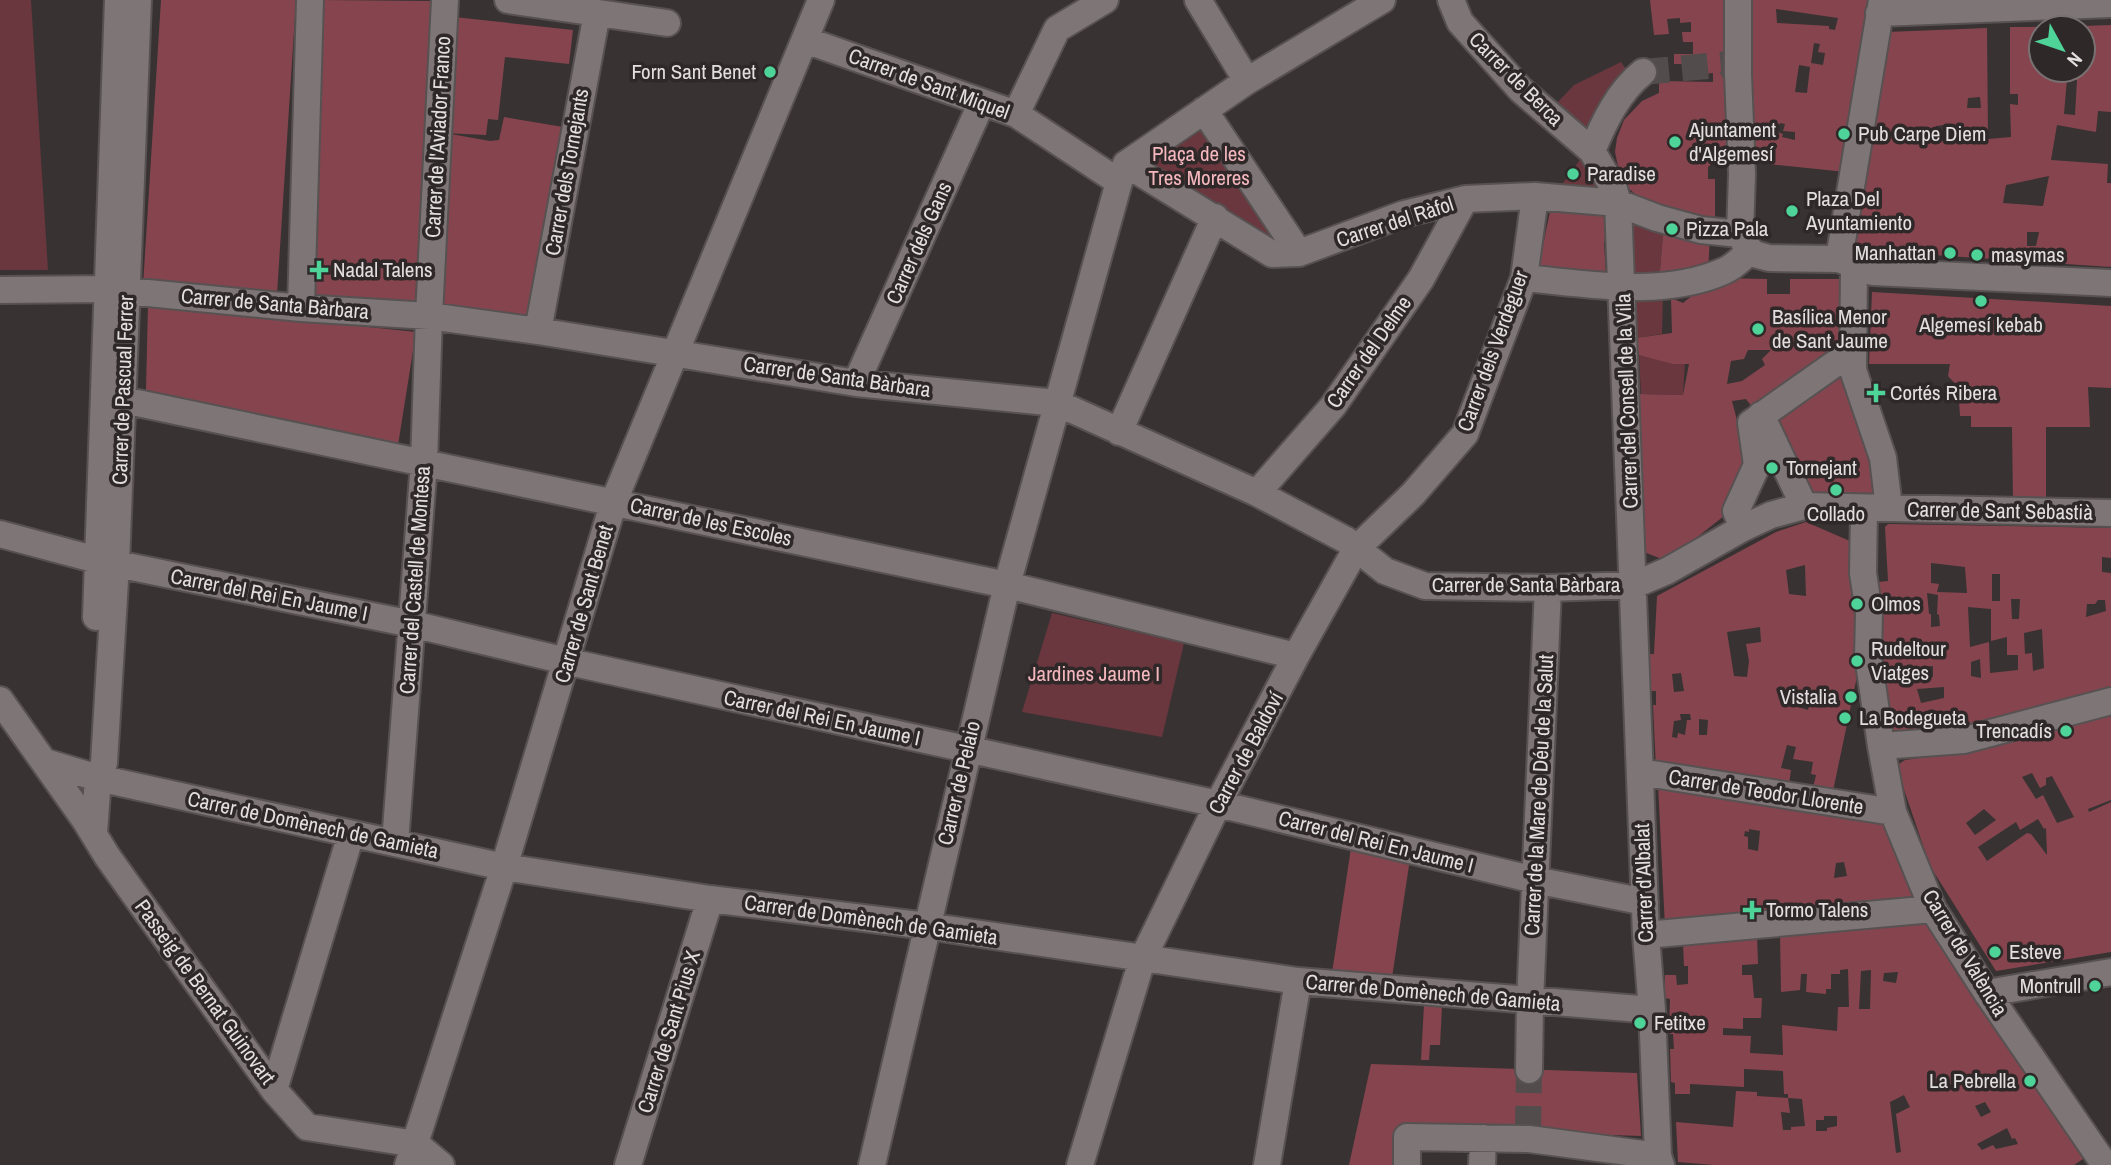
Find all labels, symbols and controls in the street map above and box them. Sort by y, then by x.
north arrow [2027,14,2097,84]
street label: Carrer de Berca [1463,25,1570,133]
street label: Carrer de l'Aviador Franco [418,35,457,239]
street label: Carrer de Sant Miquel [845,41,1014,126]
text: N [2061,47,2089,73]
place label: Forn Sant Benet [631,57,756,86]
marker: Forn Sant Benet [762,64,778,80]
street label: Carrer dels Tornejants [538,86,595,258]
place label: Ajuntament d'Algemesí [1688,115,1776,168]
place label: Pub Carpe Diem [1858,119,1986,148]
marker: Pub Carpe Diem [1836,126,1852,142]
marker: Ajuntament d'Algemesí [1667,134,1683,150]
park label: Plaça de les Tres Moreres [1148,139,1250,192]
place label: Paradise [1587,159,1656,188]
marker: Paradise [1565,166,1581,182]
street label: Carrer dels Gans [879,177,958,309]
place label: Plaza Del Ayuntamiento [1805,184,1912,237]
street label: Carrer del Ràfol [1333,189,1457,254]
marker: Plaza Del Ayuntamiento [1784,203,1800,219]
place label: Pizza Pala [1686,214,1769,243]
marker: Pizza Pala [1664,221,1680,237]
place label: Manhattan [1855,238,1936,267]
place label: masymas [1991,240,2065,269]
marker: Manhattan [1942,245,1958,261]
marker: masymas [1969,247,1985,263]
place label: Nadal Talens [333,255,433,284]
marker: Nadal Talens [311,262,327,278]
street label: Carrer dels Verdeguer [1450,266,1535,435]
street label: Carrer de Santa Bàrbara [180,281,371,326]
street label: Carrer del Delme [1319,290,1418,414]
street label: Carrer del Consell de la Vila [1608,293,1645,509]
marker: Algemesí kebab [1973,293,1989,309]
street label: Carrer de Pascual Ferrer [105,294,140,485]
place label: Basílica Menor de Sant Jaume [1772,302,1888,355]
place label: Algemesí kebab [1918,310,2043,339]
marker: Basílica Menor de Sant Jaume [1750,321,1766,337]
street label: Carrer de Santa Bàrbara [742,349,933,404]
place label: Cortés Ribera [1890,378,1998,407]
marker: Cortés Ribera [1868,385,1884,401]
place label: Tornejant [1786,453,1857,482]
marker: Tornejant [1764,460,1780,476]
street label: Carrer del Castell de Montesa [392,464,437,695]
marker: Collado [1828,482,1844,498]
street label: Carrer de les Escoles [628,490,795,553]
street label: Carrer de Sant Sebastià [1907,494,2094,527]
place label: Collado [1807,499,1865,528]
street label: Carrer de Sant Benet [547,521,620,686]
street label: Carrer del Rei En Jaume I [168,561,370,628]
street label: Carrer de Santa Bàrbara [1432,570,1621,599]
place label: Olmos [1871,589,1921,618]
marker: Olmos [1849,596,1865,612]
place label: Rudeltour Viatges [1871,634,1946,687]
marker: Rudeltour Viatges [1849,653,1865,669]
street label: Carrer de la Mare de Déu de la Salut [1517,654,1560,936]
park label: Jardines Jaume I [1028,659,1160,688]
place label: Vistalia [1780,682,1837,711]
street label: Carrer del Rei En Jaume I [721,683,923,752]
street label: Carrer de Baldoví [1201,686,1290,819]
marker: Vistalia [1843,689,1859,705]
place label: La Bodegueta [1859,703,1967,732]
marker: La Bodegueta [1837,710,1853,726]
place label: Trencadís [1976,716,2052,745]
street label: Carrer de Pelaio [930,718,987,848]
marker: Trencadís [2058,723,2074,739]
street label: Carrer de Teodor Llorente [1667,762,1866,821]
street label: Carrer de Domènech de Gamieta [185,784,442,865]
street label: Carrer del Rei En Jaume I [1276,803,1477,880]
street label: Carrer d'Albalat [1627,823,1660,943]
street label: Carrer de València [1916,884,2015,1022]
street label: Carrer de Domènech de Gamieta [743,887,1000,952]
street label: Passeig de Bernat Guinovart [128,893,283,1090]
place label: Tormo Talens [1766,895,1868,924]
marker: Tormo Talens [1744,902,1760,918]
place label: Esteve [2009,937,2062,966]
marker: Esteve [1987,944,2003,960]
street label: Carrer de Sant Pius X [630,947,707,1117]
street label: Carrer de Domènech de Gamieta [1304,967,1562,1018]
place label: Montrull [2020,971,2081,1000]
marker: Montrull [2087,978,2103,994]
place label: Fetitxe [1654,1008,1706,1037]
marker: Fetitxe [1632,1015,1648,1031]
place label: La Pebrella [1929,1066,2016,1095]
marker: La Pebrella [2022,1073,2038,1089]

